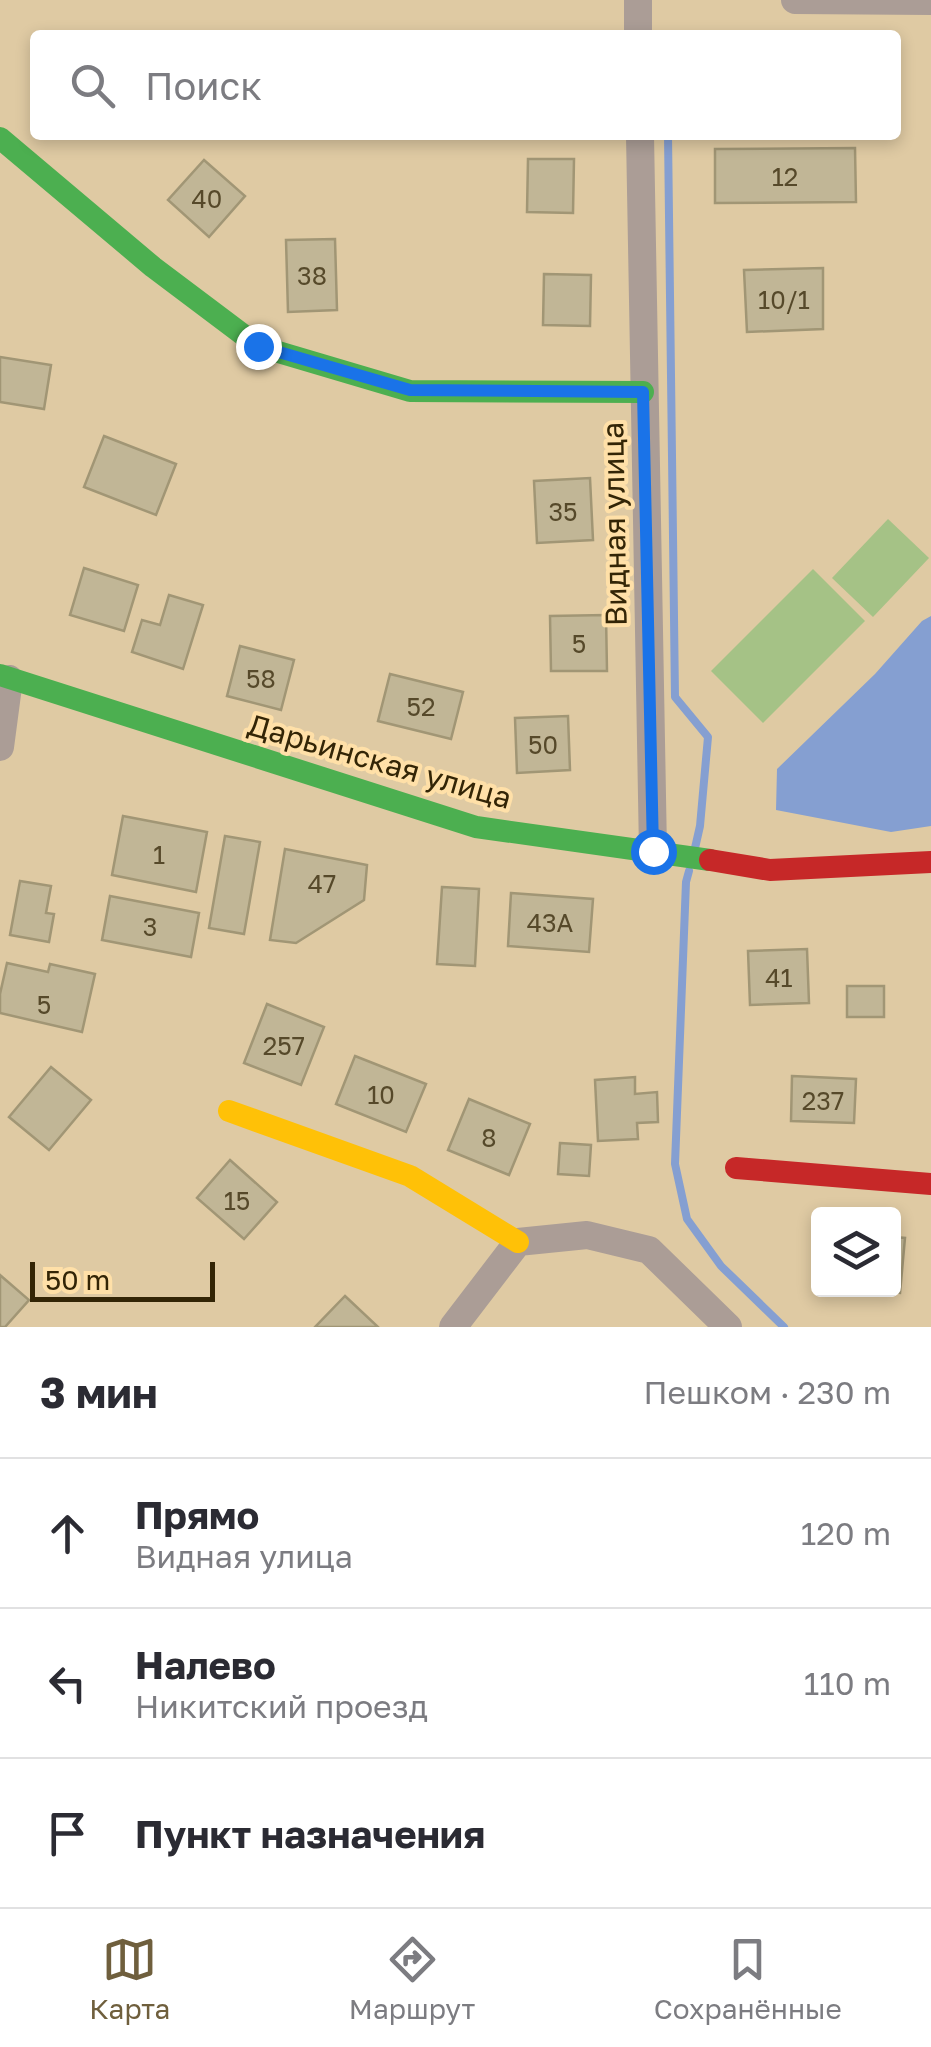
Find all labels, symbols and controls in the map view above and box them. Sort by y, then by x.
search box [30,30,901,140]
icon: search [65,58,120,113]
text: Поиск [145,63,262,108]
house number: 12 [772,161,798,192]
house number: 40 [192,183,222,214]
house number: 38 [297,260,327,291]
house number: 10/1 [758,284,810,315]
route end [236,324,282,370]
street label: Видная улица [594,422,634,626]
house number: 35 [548,496,578,527]
house number: 5 [572,628,586,659]
house number: 58 [246,663,276,694]
house number: 52 [406,691,436,722]
street label: Дарьинская улица [244,706,516,816]
house number: 50 [528,729,558,760]
route start [631,829,677,875]
house number: 1 [153,839,165,870]
house number: 47 [308,868,336,899]
house number: 43А [527,907,574,938]
house number: 3 [143,911,157,942]
house number: 41 [765,962,793,993]
house number: 5 [37,989,51,1020]
house number: 257 [263,1030,305,1061]
house number: 10 [367,1079,395,1110]
house number: 237 [802,1085,844,1116]
house number: 8 [481,1122,497,1153]
house number: 15 [224,1185,250,1216]
map controls [811,1207,901,1297]
button: layers [811,1207,901,1297]
scale bar [30,1257,215,1302]
text: 50 m [45,1263,110,1296]
text: 3 мин [40,1367,158,1417]
text: Пешком · 230 m [643,1373,891,1411]
text: Прямо [135,1492,259,1537]
icon: ahead [40,1506,95,1561]
text: 120 m [801,1514,891,1552]
text: Видная улица [135,1537,353,1575]
text: Налево [135,1642,276,1687]
icon: left [40,1656,95,1711]
text: 110 m [804,1664,891,1702]
text: Никитский проезд [135,1687,428,1725]
icon: arrive [40,1806,95,1861]
text: Пункт назначения [135,1811,485,1856]
tab: Карта [89,1932,170,2025]
tab: Маршрут [349,1932,475,2025]
tab: Сохранённые [654,1932,842,2025]

